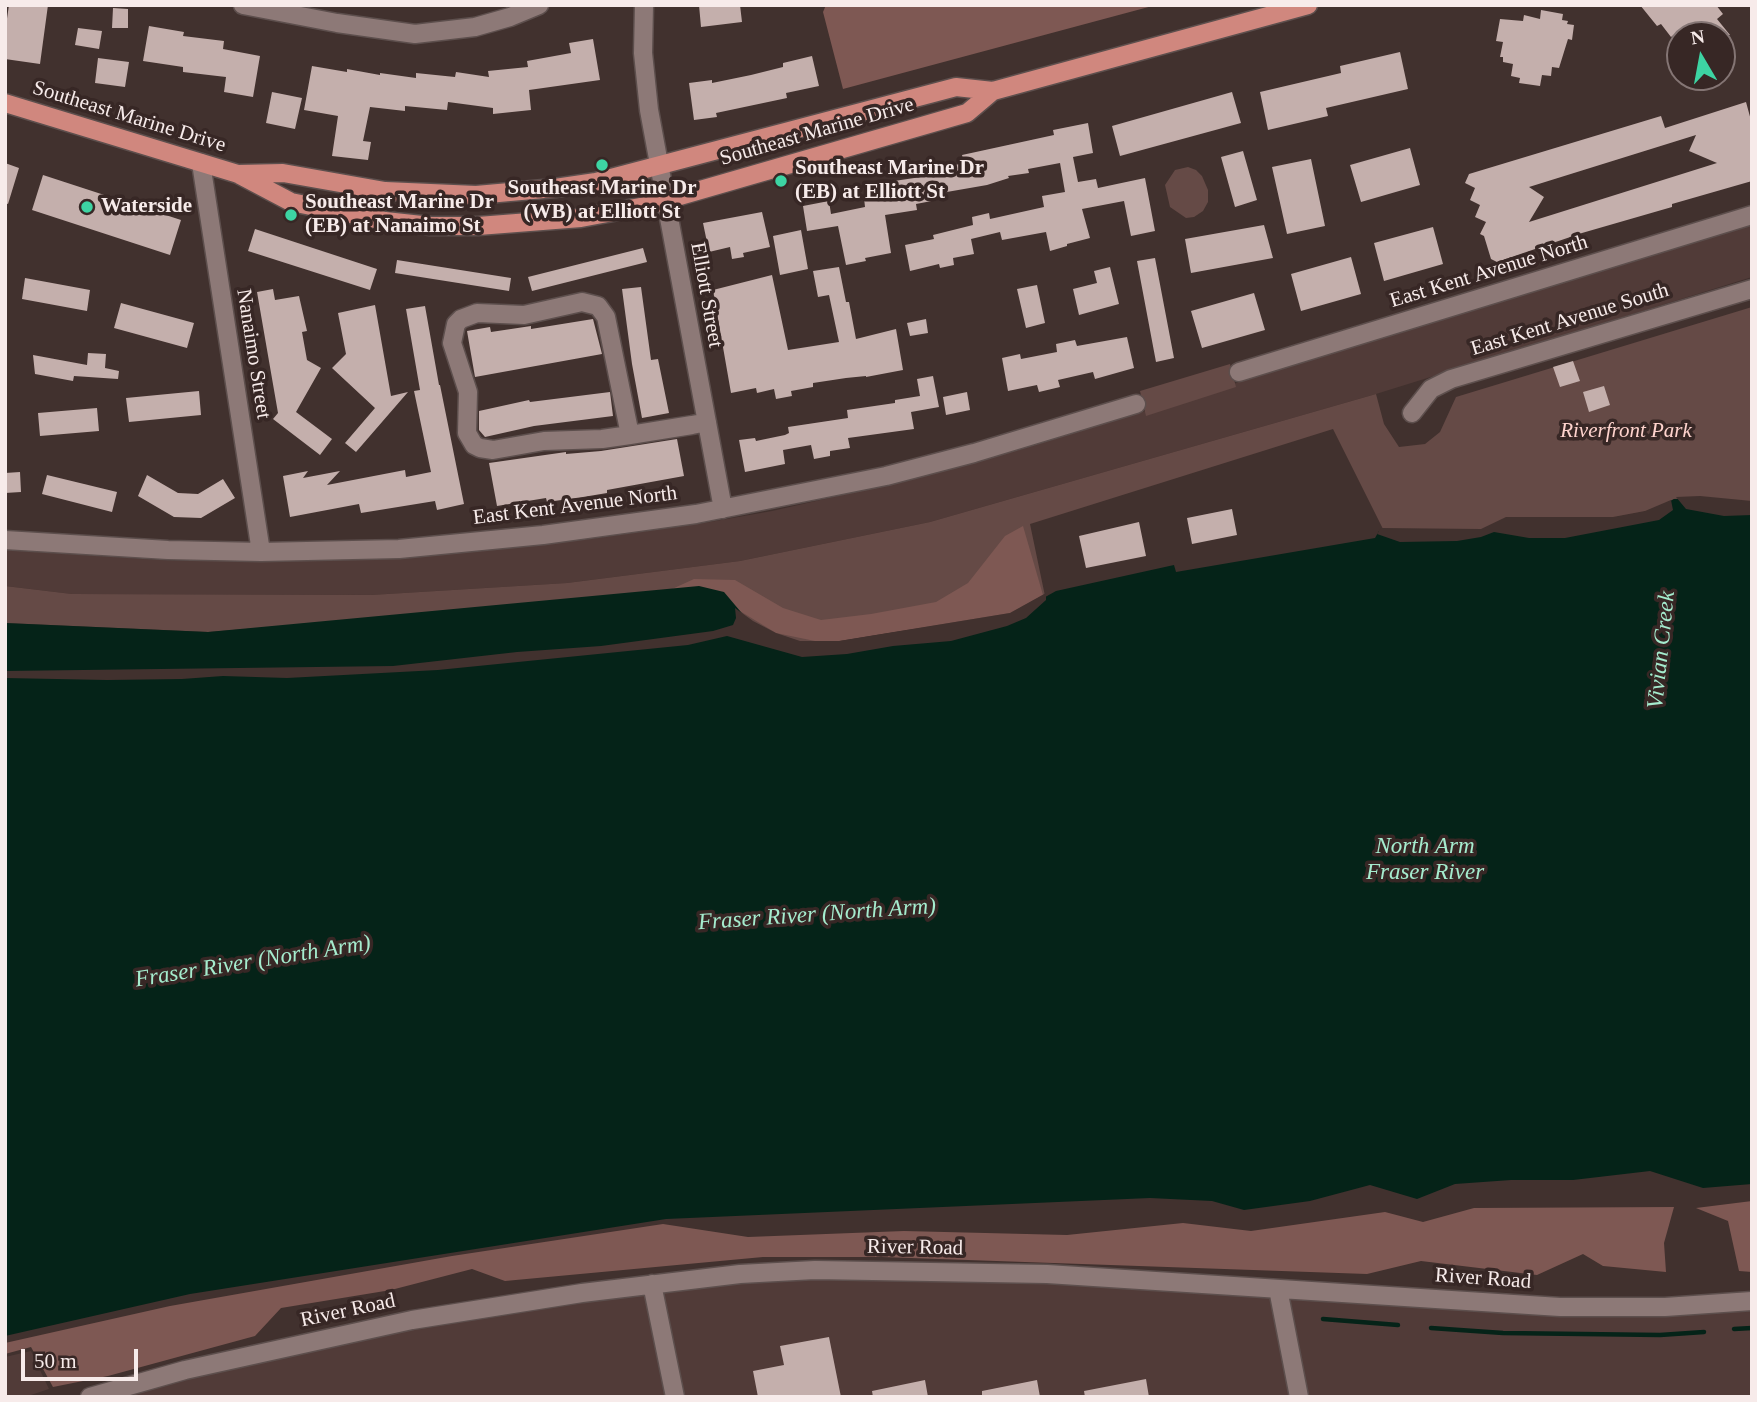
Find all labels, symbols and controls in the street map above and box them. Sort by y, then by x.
north arrow [1666,21,1736,91]
text: N [1689,25,1706,48]
street label: Southeast Marine Drive [29,76,229,158]
street label: Southeast Marine Drive [717,92,917,172]
place label: Southeast Marine Dr (EB) at Elliott St [795,156,984,206]
marker: Southeast Marine Dr (WB) at Elliott St [594,157,610,173]
marker: Southeast Marine Dr (EB) at Elliott St [773,173,789,189]
place label: Southeast Marine Dr (WB) at Elliott St [508,176,696,226]
place label: Southeast Marine Dr (EB) at Nanaimo St [305,190,494,240]
place label: Waterside [101,194,192,220]
marker: Waterside [79,199,95,215]
marker: Southeast Marine Dr (EB) at Nanaimo St [283,207,299,223]
street label: East Kent Avenue North [1387,230,1591,314]
street label: Elliott Street [684,240,728,350]
street label: East Kent Avenue South [1468,278,1672,362]
street label: Nanaimo Street [230,287,276,421]
park label: Riverfront Park [1560,418,1692,444]
street label: East Kent Avenue North [471,481,679,531]
water label: Vivian Creek [1642,590,1682,710]
water label: North Arm Fraser River [1366,833,1484,887]
water label: Fraser River (North Arm) [697,893,937,937]
water label: Fraser River (North Arm) [133,930,373,994]
street label: River Road [867,1235,963,1261]
street label: River Road [1434,1263,1532,1295]
street label: River Road [298,1289,398,1333]
scale bar [24,1336,142,1380]
text: 50 m [34,1349,77,1373]

